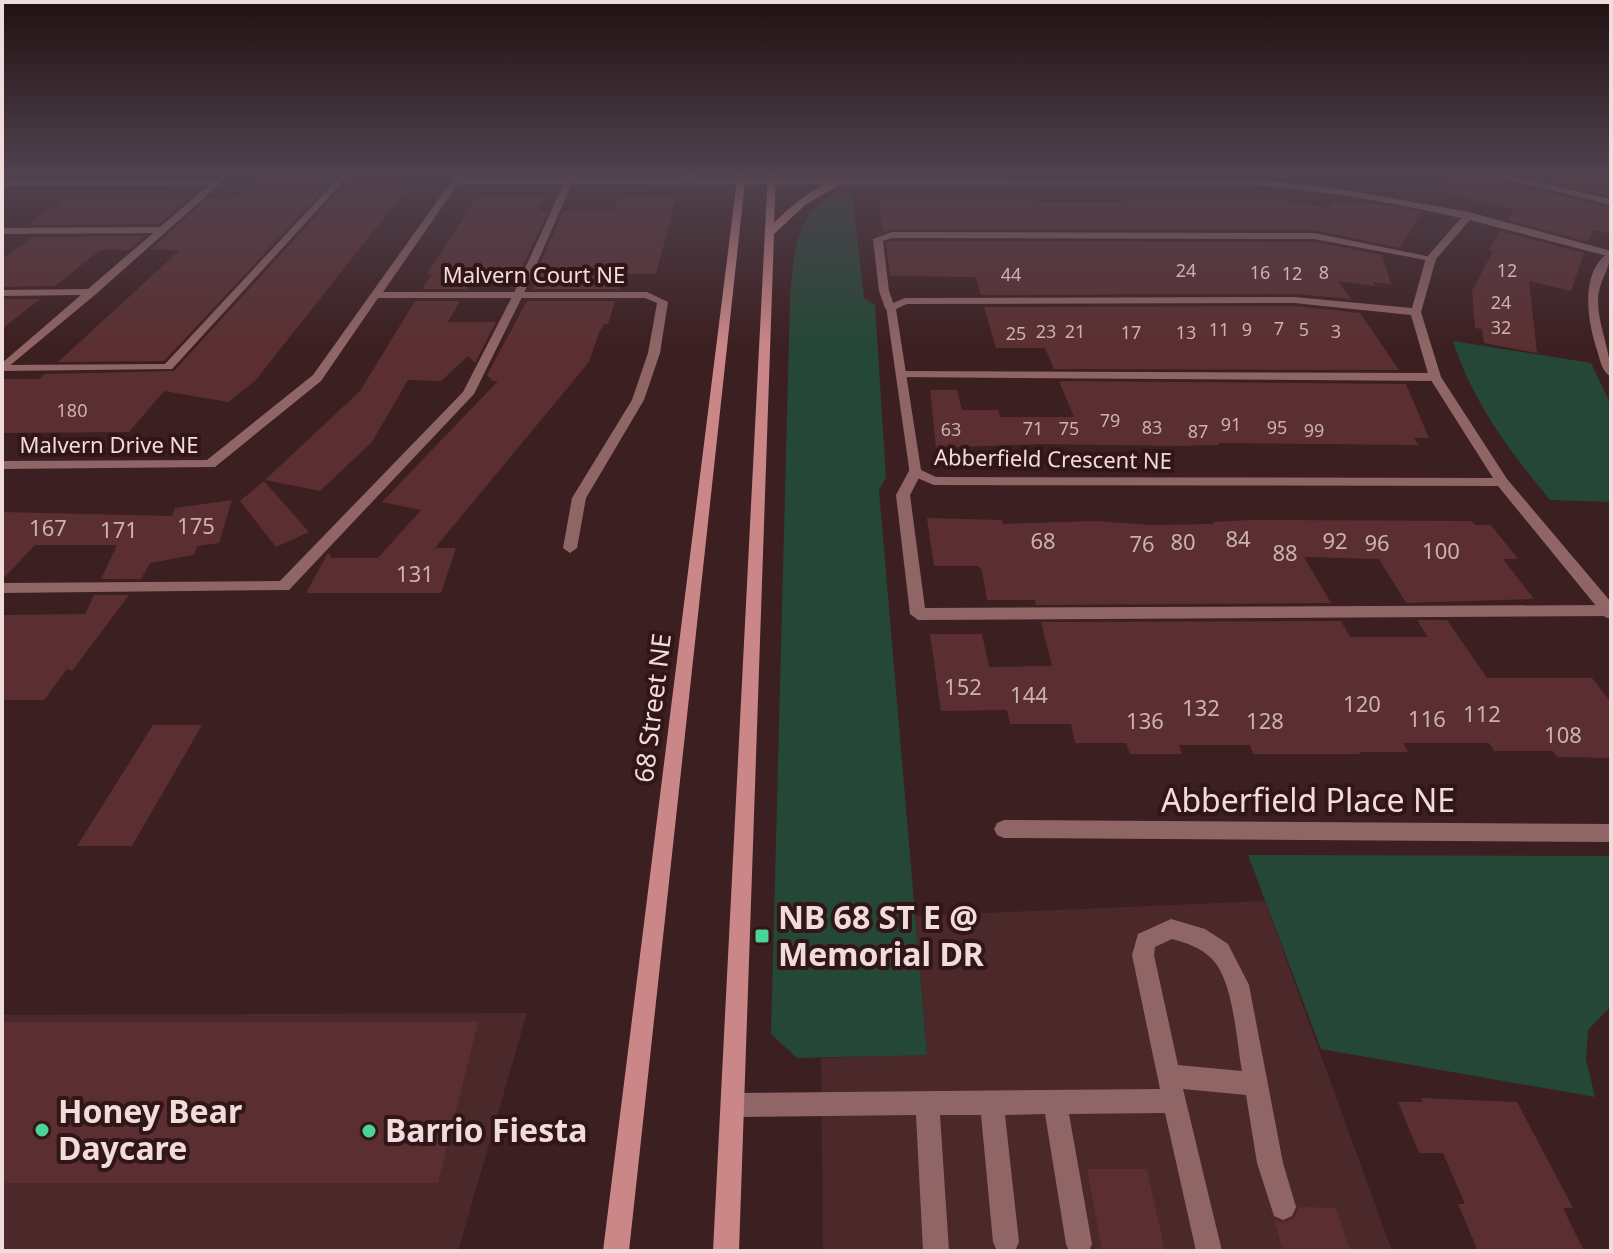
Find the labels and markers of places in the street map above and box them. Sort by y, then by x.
place label: NB 68 ST E @ Memorial DR [778,895,985,975]
marker: NB 68 ST E @ Memorial DR [753,927,771,945]
place label: Honey Bear Daycare [58,1089,242,1169]
place label: Barrio Fiesta [385,1108,587,1151]
marker: Honey Bear Daycare [33,1121,51,1139]
marker: Barrio Fiesta [360,1122,378,1140]

